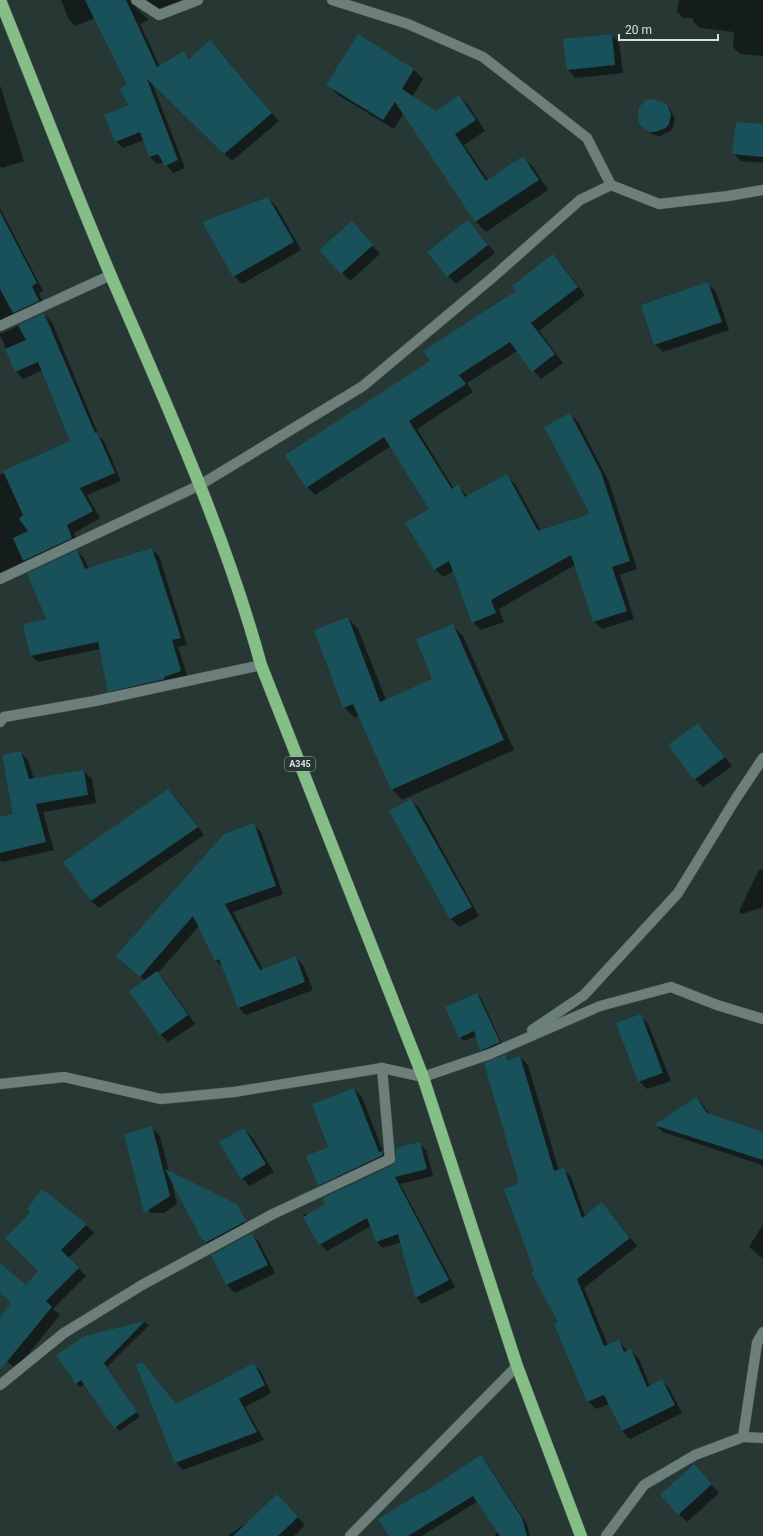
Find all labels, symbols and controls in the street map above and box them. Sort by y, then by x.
scale bar [619,16,718,42]
text: 20 m [625,23,652,37]
road number: A345 [285,757,315,771]

